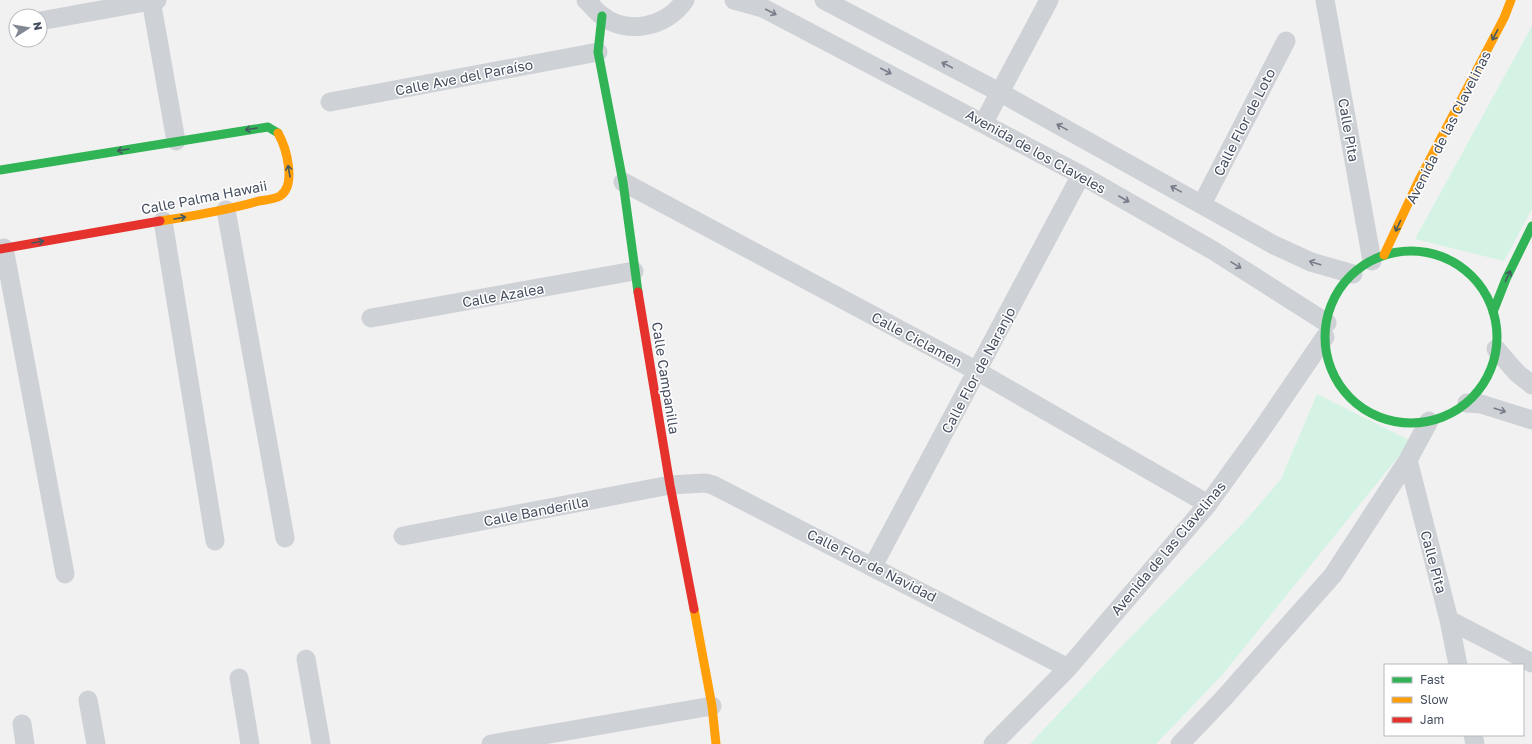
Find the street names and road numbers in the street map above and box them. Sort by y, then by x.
street label: Avenida de las Clavelinas [1402,48,1494,206]
street label: Calle Ave del Paraíso [394,55,534,99]
street label: Calle Flor de Loto [1210,65,1278,179]
street label: Calle Pita [1335,97,1363,163]
street label: Avenida de los Claveles [963,105,1109,197]
street label: Calle Palma Hawaii [140,176,268,218]
street label: Calle Azalea [461,279,545,311]
street label: Calle Flor de Naranjo [937,304,1019,436]
street label: Calle Ciclamen [869,308,965,370]
street label: Calle Campanilla [649,321,683,435]
street label: Avenida de las Clavelinas [1107,478,1229,618]
street label: Calle Banderilla [482,492,590,530]
street label: Calle Flor de Navidad [804,525,940,605]
street label: Calle Pita [1417,529,1451,595]

